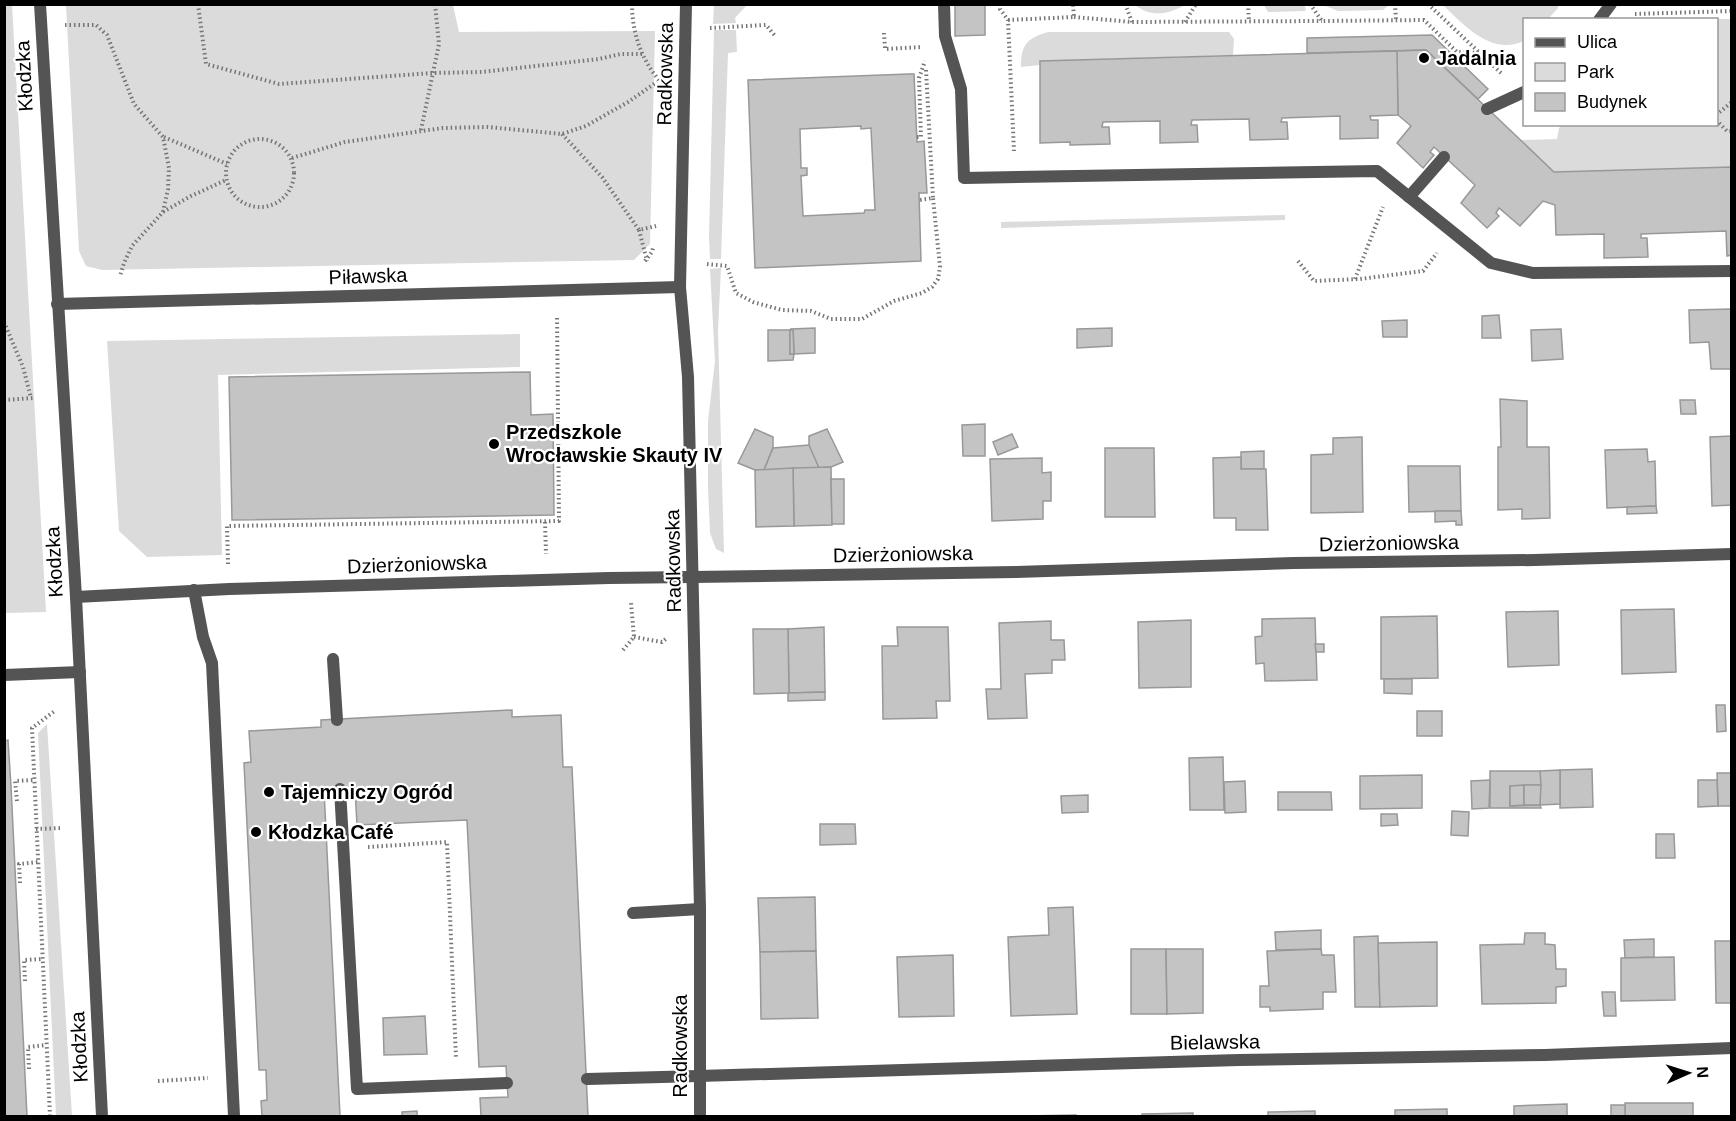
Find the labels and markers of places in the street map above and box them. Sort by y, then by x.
place label: Jadalnia [1436,47,1517,69]
marker: Jadalnia [1417,51,1431,65]
place label: Przedszkole Wrocławskie Skauty IV [506,421,723,466]
marker: Przedszkole Wrocławskie Skauty IV [487,437,501,451]
place label: Tajemniczy Ogród [281,781,453,803]
marker: Tajemniczy Ogród [262,785,276,799]
place label: Kłodzka Café [268,821,394,843]
marker: Kłodzka Café [249,825,263,839]

